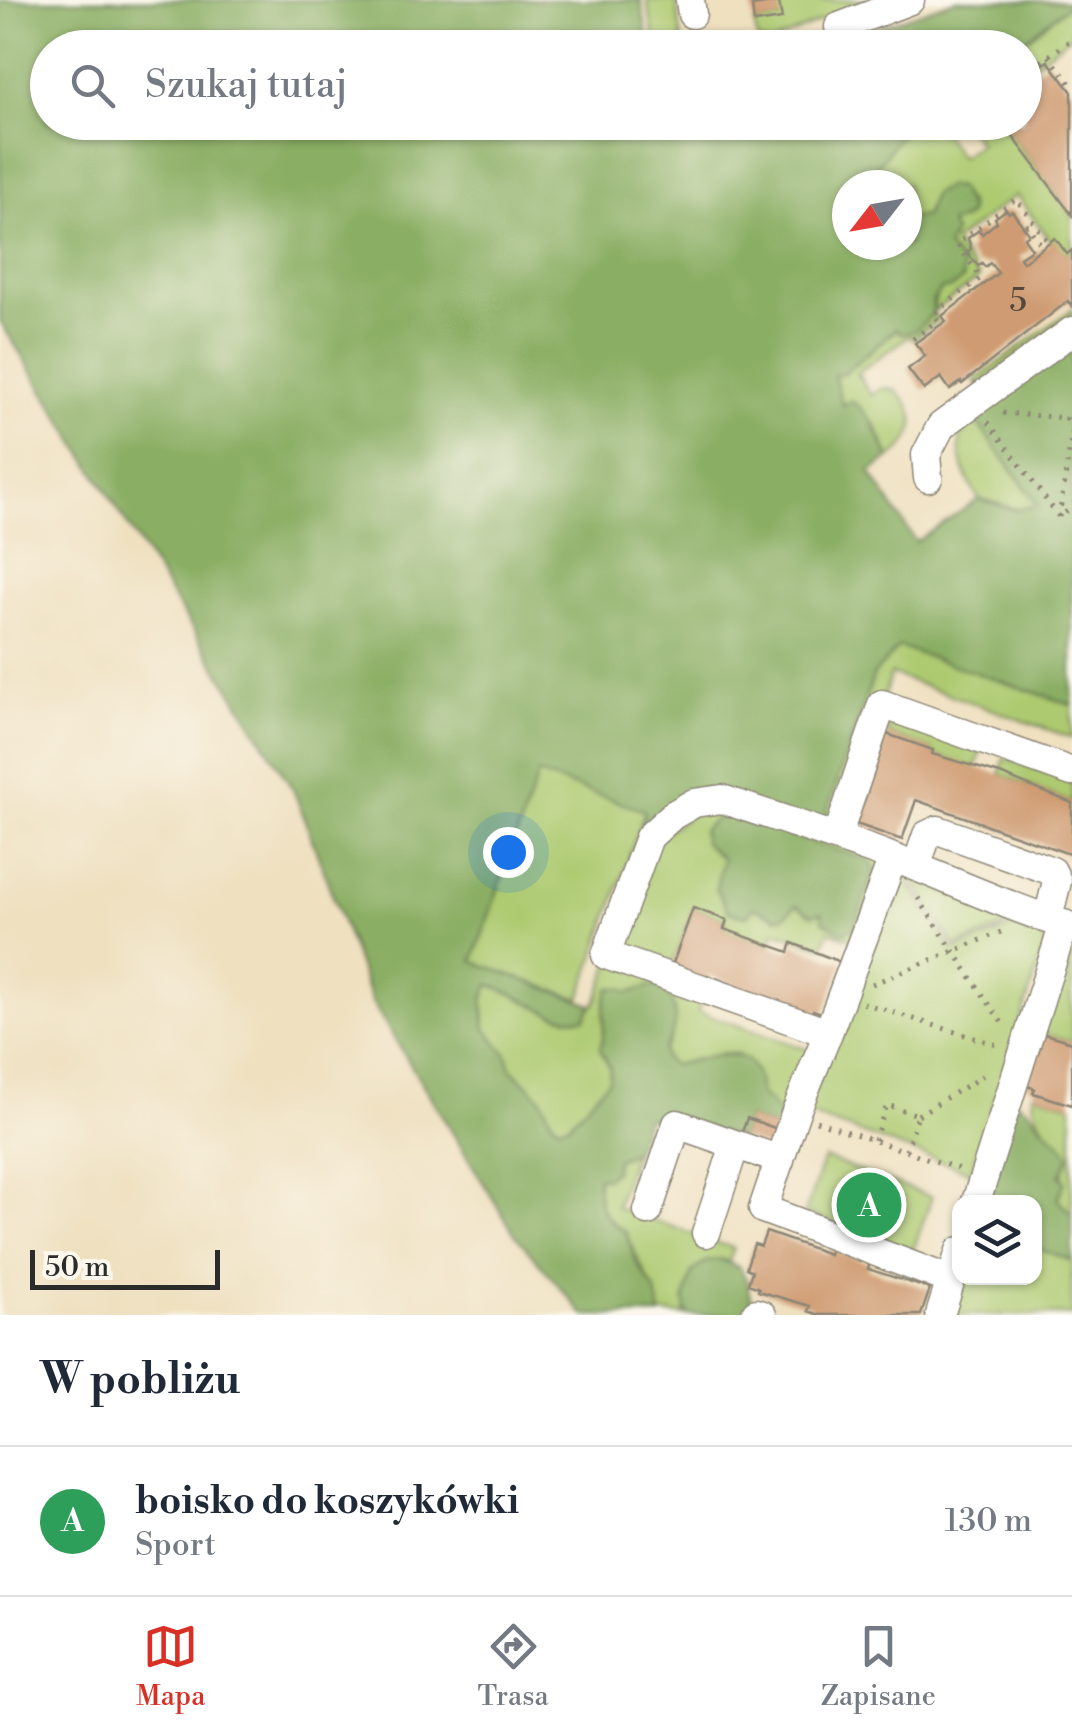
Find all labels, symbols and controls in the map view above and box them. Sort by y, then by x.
search box [30,30,1042,140]
icon: search [65,58,120,113]
text: Szukaj tutaj [145,62,348,109]
north arrow [832,170,922,260]
house number: 5 [1009,281,1027,321]
your location [483,827,534,878]
pin: A [836,1168,902,1242]
map controls [952,1195,1042,1285]
button: layers [952,1195,1042,1285]
scale bar [30,1245,220,1290]
text: 50 m [45,1250,109,1285]
text: W pobliżu [40,1354,240,1407]
text: boisko do koszykówki [135,1478,519,1525]
text: A [61,1501,84,1541]
text: 130 m [945,1501,1032,1541]
text: Sport [135,1525,216,1565]
tab: Mapa [136,1619,205,1714]
tab: Trasa [478,1619,549,1714]
tab: Zapisane [821,1619,936,1714]

